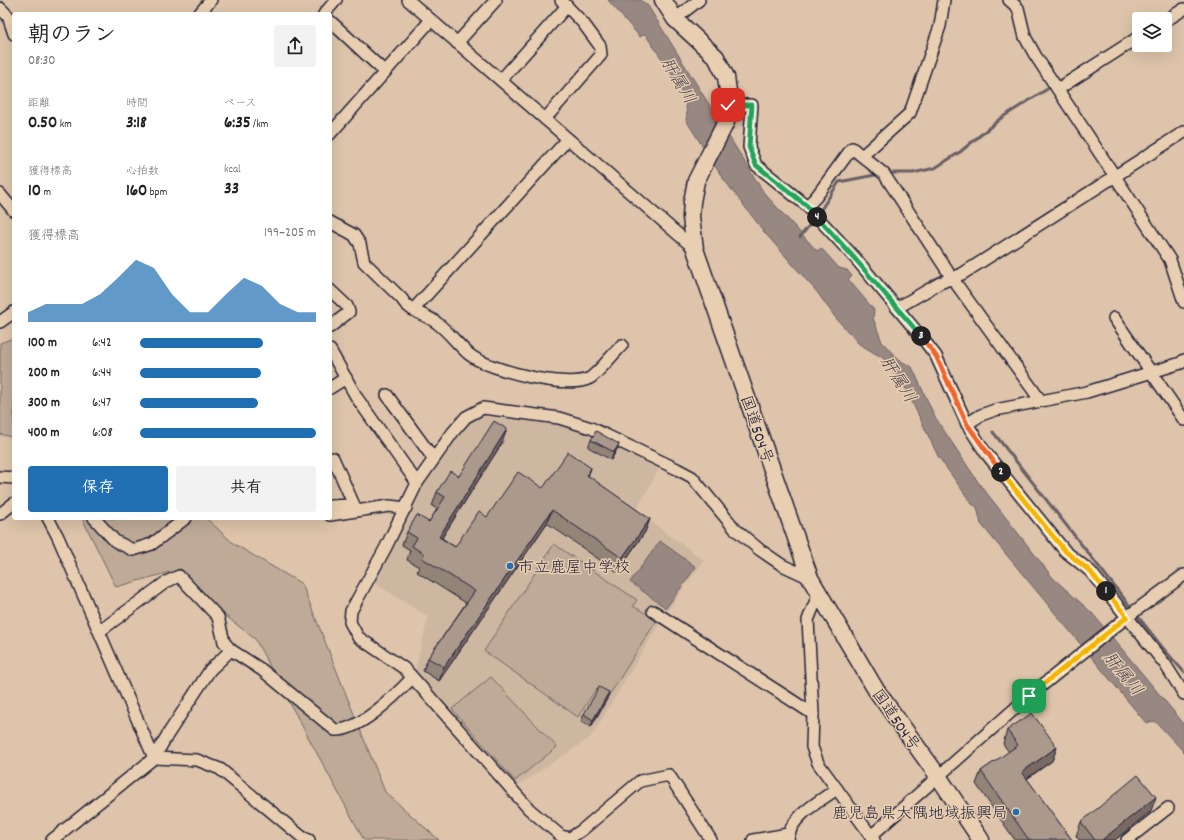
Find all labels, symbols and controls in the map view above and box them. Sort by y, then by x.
map controls [1132,12,1172,52]
button: layers [1132,12,1172,52]
text: 朝のラン [28,21,116,52]
button: share [274,25,316,67]
text: 08:30 [28,52,55,71]
water label: 肝属川 [653,54,700,110]
pin [711,88,745,122]
icon: check [717,94,739,116]
text: 距離 [28,96,50,112]
text: 時間 [126,96,148,112]
text: ペース [224,96,256,112]
text: 0.50 [28,112,57,136]
text: 3:18 [126,112,147,136]
text: 6:35 [224,112,251,136]
text: km [57,117,72,133]
text: /km [251,117,268,133]
text: kcal [224,162,241,178]
text: 獲得標高 [28,164,72,180]
text: 心拍数 [126,164,159,180]
text: 33 [224,178,239,202]
text: 10 [28,180,41,204]
text: 160 [126,180,147,204]
text: m [41,185,51,201]
text: bpm [147,185,167,201]
pin: 4 [807,207,827,227]
text: 4 [815,209,819,225]
text: 199–205 m [264,224,316,243]
text: 獲得標高 [28,227,80,246]
pin: 3 [911,326,931,346]
text: 3 [919,328,923,344]
text: 100 m [28,334,57,353]
text: 6:42 [92,334,112,353]
water label: 肝属川 [873,353,920,409]
text: 200 m [28,364,60,383]
text: 6:44 [92,364,111,383]
street label: 国道504号 [733,393,778,467]
text: 300 m [28,394,60,413]
text: 6:47 [92,394,111,413]
text: 400 m [28,424,59,443]
text: 6:08 [92,424,113,443]
pin: 2 [991,462,1011,482]
text: 2 [999,464,1003,480]
button: 保存 [28,466,168,512]
button: 共有 [176,466,316,512]
place label: 市立鹿屋中学校 [518,557,630,580]
marker: 市立鹿屋中学校 [505,561,515,571]
pin: 1 [1096,581,1116,601]
text: 1 [1105,583,1107,599]
water label: 肝属川 [1096,648,1147,702]
pin [1012,679,1046,713]
street label: 国道504号 [865,685,925,756]
icon: arrive [1018,685,1040,707]
place label: 鹿児島県大隅地域振興局 [832,803,1008,826]
marker: 鹿児島県大隅地域振興局 [1011,807,1021,817]

